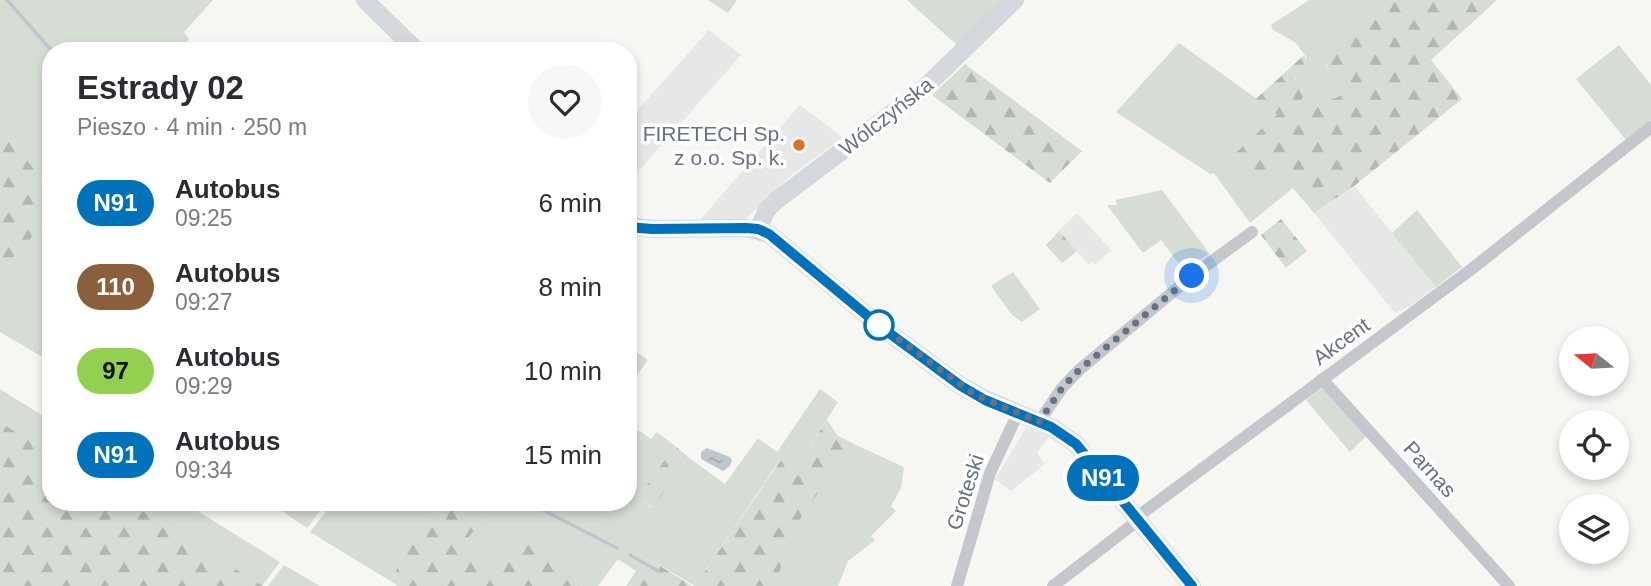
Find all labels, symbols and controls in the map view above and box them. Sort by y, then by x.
button: heart [528,65,602,139]
text: Estrady 02 [77,69,244,106]
street label: Wólczyńska [835,72,937,160]
text: Pieszo · 4 min · 250 m [77,114,307,140]
place label: FIRETECH Sp. z o.o. Sp. k. [643,122,785,169]
marker: FIRETECH Sp. z o.o. Sp. k. [791,137,807,153]
text: Autobus [175,174,280,204]
text: 6 min [538,188,602,218]
text: N91 [93,189,138,216]
text: 09:25 [175,205,233,231]
text: Autobus [175,258,280,288]
your location [1174,258,1209,293]
text: 8 min [538,272,602,302]
text: 110 [96,273,135,300]
text: 09:27 [175,289,233,315]
unlabelled marker [864,310,894,340]
street label: Akcent [1308,313,1374,369]
north arrow [1559,326,1629,396]
map controls [1559,326,1629,564]
text: Autobus [175,342,280,372]
text: 10 min [524,356,602,386]
text: 97 [102,357,129,384]
text: 09:29 [175,373,233,399]
button: locate [1559,410,1629,480]
text: Autobus [175,426,280,456]
street label: Parnas [1399,437,1461,501]
text: 15 min [524,440,602,470]
text: N91 [93,441,138,468]
street label: Groteski [942,451,988,533]
line badge: N91 [1063,455,1143,501]
text: 09:34 [175,457,233,483]
text: N91 [1081,464,1125,491]
button: layers [1559,494,1629,564]

